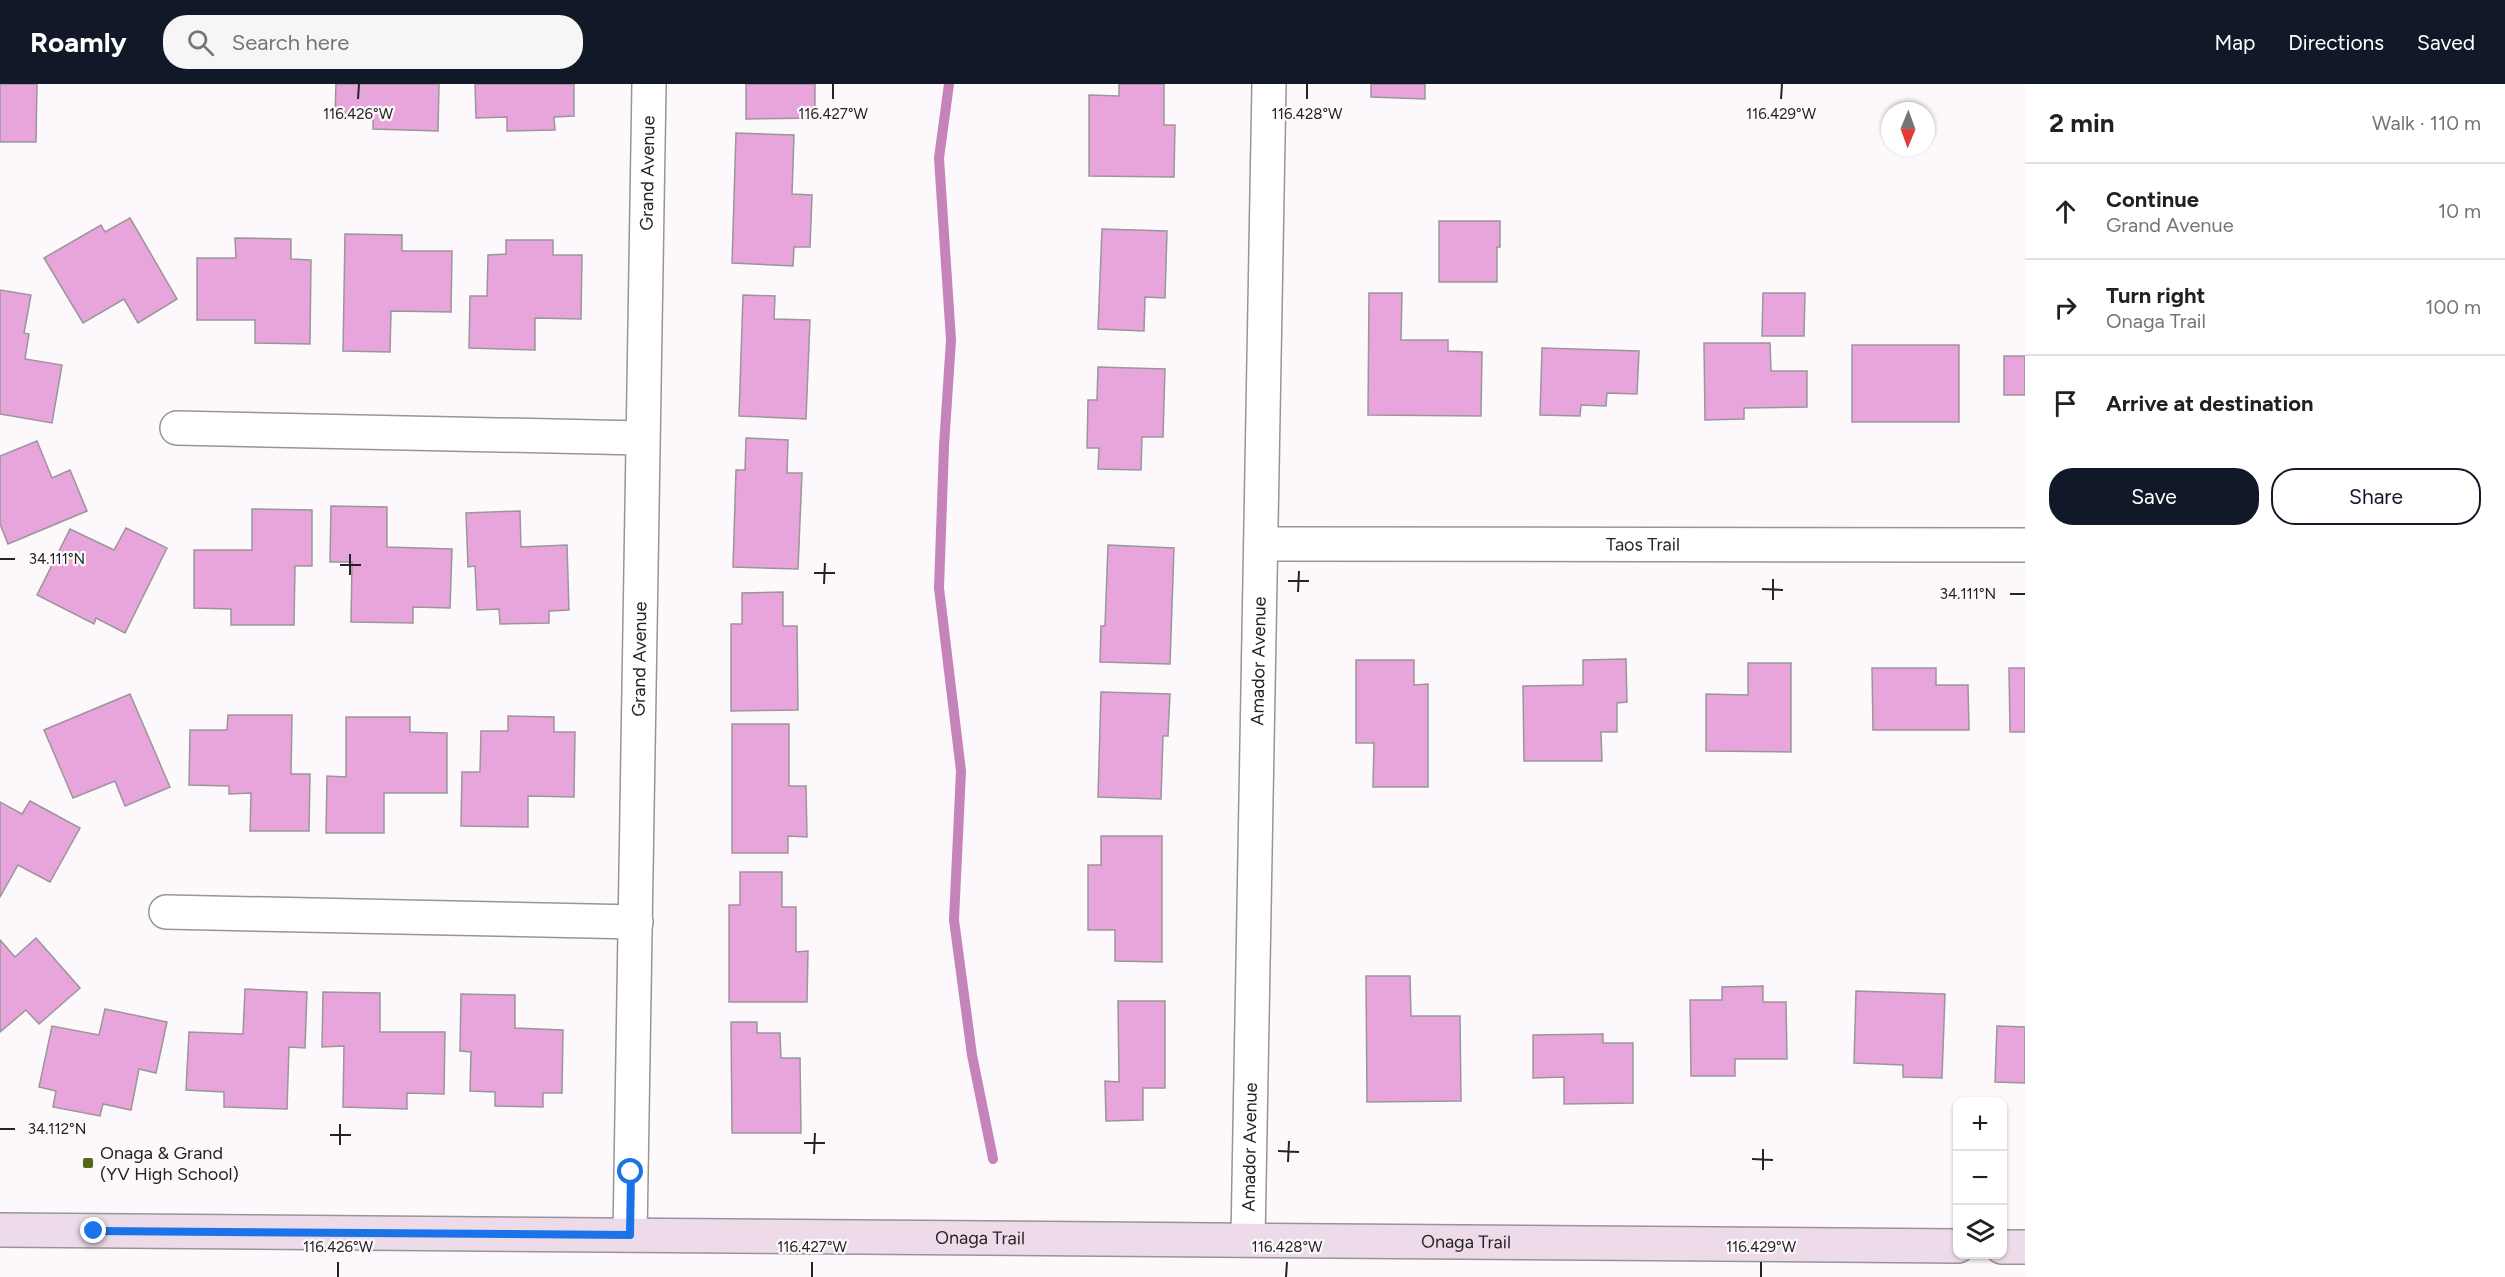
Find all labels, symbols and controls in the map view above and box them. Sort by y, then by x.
search box [163,15,583,69]
text: Roamly [30,25,127,59]
icon: search [184,26,217,59]
text: Search here [232,29,349,56]
text: Map [2214,30,2255,55]
text: Directions [2288,30,2384,55]
text: Saved [2417,30,2475,55]
north arrow [1881,102,1935,156]
text: 116.426°W [323,105,394,123]
text: 116.427°W [798,105,868,123]
text: 116.428°W [1272,105,1343,123]
text: 116.429°W [1746,105,1817,123]
text: 2 min [2049,107,2115,139]
text: Walk · 110 m [2372,111,2481,135]
street label: Grand Avenue [636,115,659,231]
text: Continue [2106,186,2199,213]
icon: ahead [2049,195,2082,228]
text: 10 m [2438,199,2481,223]
text: Grand Avenue [2106,213,2234,237]
text: Turn right [2106,282,2205,309]
icon: right [2049,291,2082,324]
text: 100 m [2425,295,2481,319]
text: Onaga Trail [2106,309,2206,333]
icon: arrive [2049,387,2082,420]
text: Arrive at destination [2106,390,2314,417]
button: Save [2049,468,2259,525]
button: Share [2271,468,2481,525]
street label: Taos Trail [1606,533,1680,556]
text: 34.111°N [29,550,85,568]
text: 34.111°N [1940,585,1996,603]
street label: Amador Avenue [1246,596,1271,726]
street label: Grand Avenue [628,601,651,717]
street label: Amador Avenue [1238,1082,1262,1212]
map controls [1953,1097,2007,1259]
button: + [1953,1097,2007,1151]
text: 34.112°N [28,1120,86,1138]
place label: Onaga & Grand (YV High School) [100,1142,239,1185]
button: − [1953,1151,2007,1205]
marker: Onaga & Grand (YV High School) [81,1156,95,1170]
route start [617,1158,643,1184]
button: layers [1953,1205,2007,1259]
route end [80,1217,106,1243]
street label: Onaga Trail [935,1227,1025,1249]
street label: Onaga Trail [1421,1231,1511,1253]
text: 116.426°W [303,1238,374,1256]
text: 116.427°W [777,1238,847,1256]
text: 116.428°W [1252,1238,1323,1256]
text: 116.429°W [1726,1238,1797,1256]

